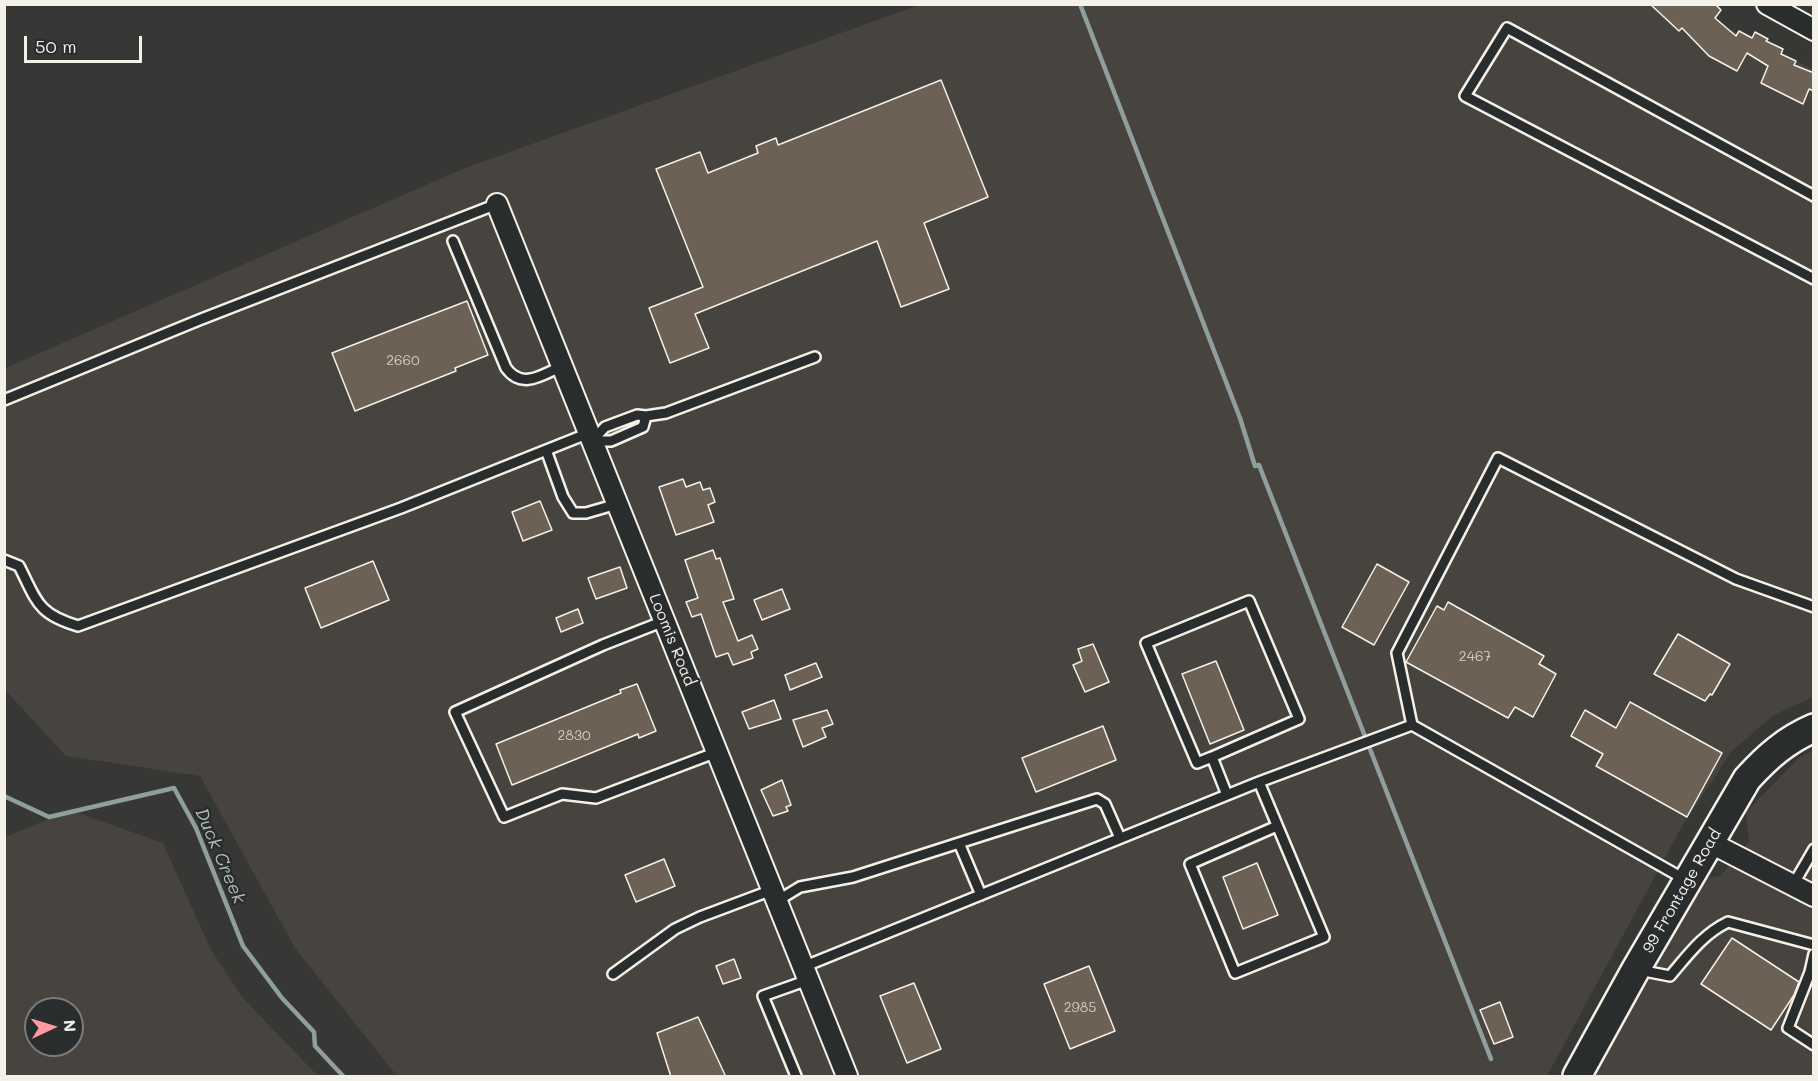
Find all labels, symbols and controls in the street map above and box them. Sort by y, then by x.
scale bar [27,24,146,62]
text: 50 m [35,34,77,58]
house number: 2660 [386,353,420,369]
street label: Loomis Road [645,591,699,689]
house number: 2467 [1459,649,1491,665]
house number: 2830 [557,728,591,744]
water label: Duck Creek [190,805,250,907]
street label: 99 Frontage Road [1639,825,1725,957]
north arrow [24,997,84,1057]
house number: 2985 [1064,1000,1096,1016]
text: N [60,1019,81,1033]

